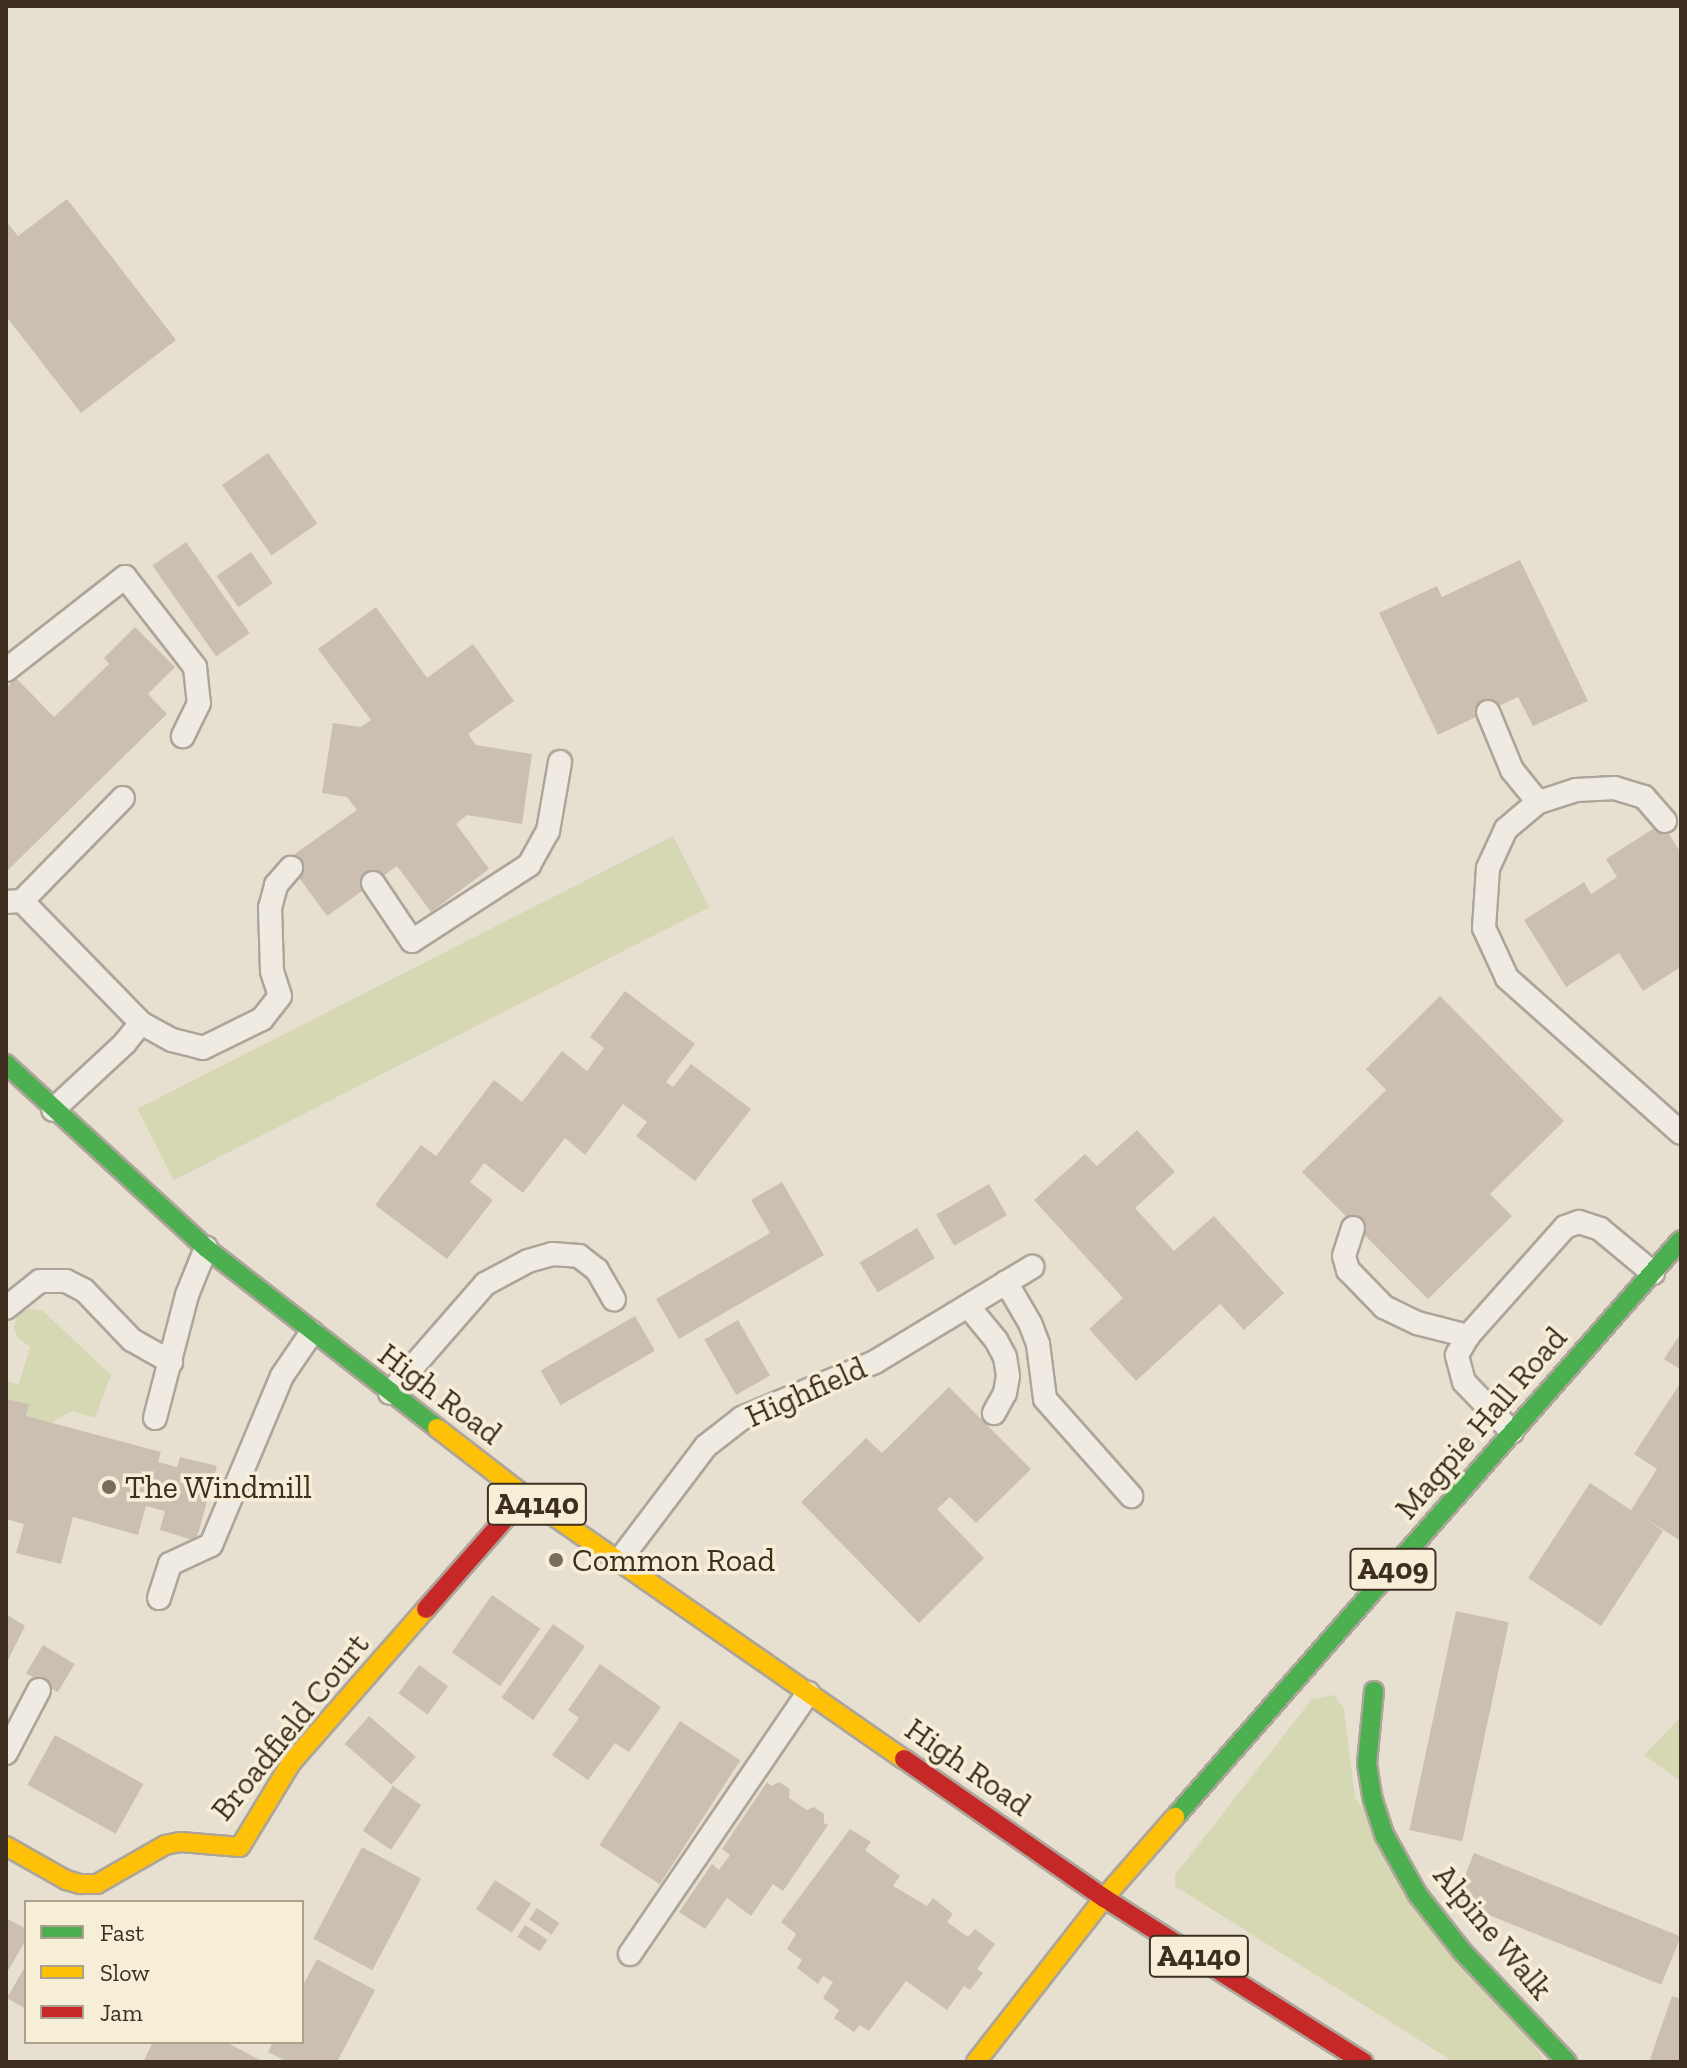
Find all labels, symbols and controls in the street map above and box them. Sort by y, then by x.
street label: Magpie Hall Road [1387,1319,1575,1527]
street label: High Road [371,1335,509,1453]
street label: Highfield [740,1348,872,1436]
place label: The Windmill [125,1468,313,1506]
marker: The Windmill [100,1478,118,1496]
road number: A4140 [485,1478,589,1530]
place label: Common Road [572,1541,775,1579]
road number: A409 [1349,1543,1437,1595]
marker: Common Road [547,1551,565,1569]
street label: Broadfield Court [203,1626,377,1828]
street label: High Road [898,1710,1038,1824]
street label: Alpine Walk [1425,1856,1561,2008]
legend [24,1900,304,2044]
text: Fast [100,1918,144,1947]
road number: A4140 [1147,1930,1251,1982]
text: Slow [100,1958,150,1987]
text: Jam [100,1998,143,2027]

